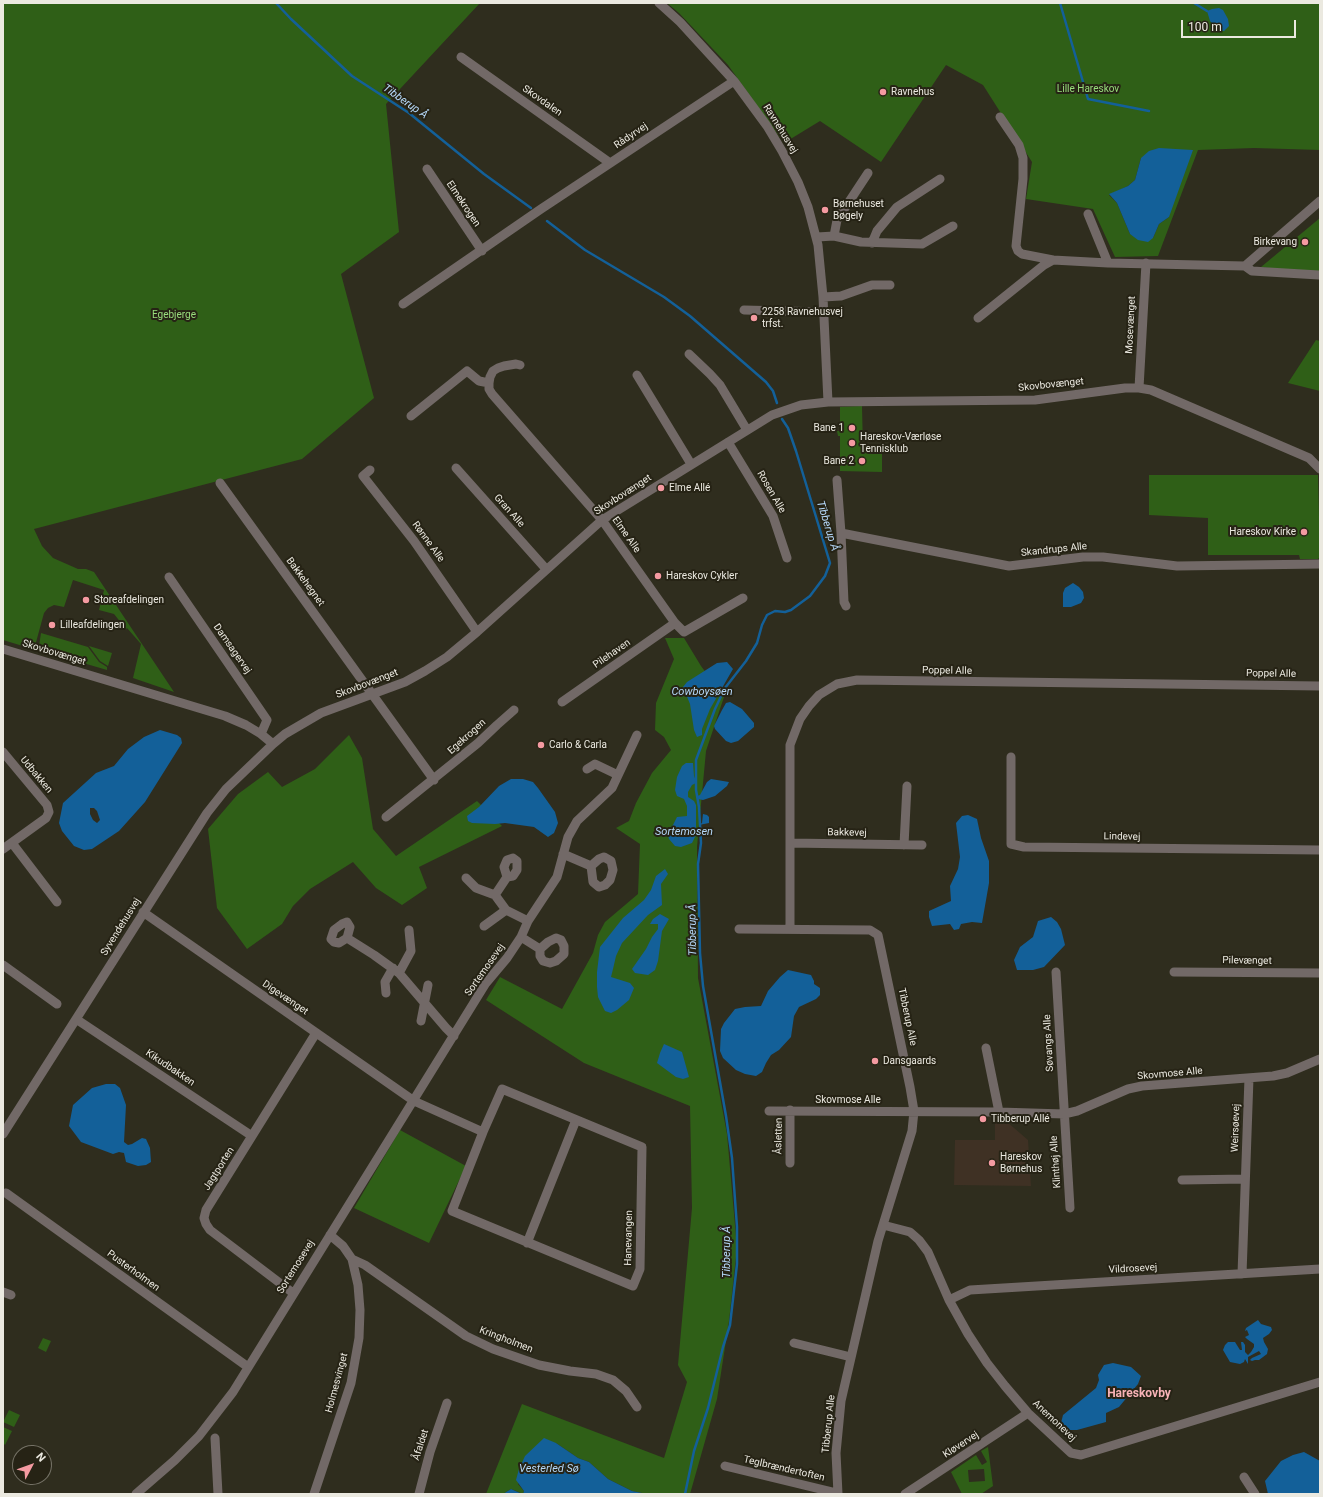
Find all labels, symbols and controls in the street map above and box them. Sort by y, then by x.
scale bar [1183,12,1298,38]
text: 100 m [1188,20,1222,34]
water label: Tibberup Å [380,82,430,122]
street label: Skovdalen [520,83,564,119]
park label: Lille Hareskov [1057,83,1119,95]
place label: Ravnehus [891,86,934,98]
marker: Ravnehus [878,87,888,97]
street label: Ravnehusvej [760,102,800,156]
street label: Rådyrvej [612,120,650,152]
street label: Elmekrogen [443,179,483,229]
place label: Børnehuset Bøgely [833,198,884,222]
marker: Børnehuset Bøgely [820,205,830,215]
place label: Birkevang [1253,236,1297,248]
marker: Birkevang [1300,237,1310,247]
street label: Mosevænget [1123,296,1139,354]
place label: 2258 Ravnehusvej trfst. [762,306,843,330]
park label: Egebjerge [152,309,196,321]
marker: 2258 Ravnehusvej trfst. [749,313,759,323]
street label: Skovbovænget [1018,376,1084,394]
place label: Bane 1 [813,422,844,434]
marker: Bane 1 [847,423,857,433]
place label: Hareskov-Værløse Tennisklub [860,431,941,454]
marker: Hareskov-Værløse Tennisklub [847,438,857,448]
place label: Bane 2 [823,455,854,467]
marker: Bane 2 [857,456,867,466]
street label: Rosen Alle [754,469,788,515]
street label: Skovbovænget [592,472,654,518]
place label: Elme Allé [669,482,710,494]
marker: Elme Allé [656,483,666,493]
street label: Gran Alle [491,492,527,530]
water label: Tibberup Å [813,499,841,553]
street label: Elme Alle [609,515,643,555]
street label: Rønne Alle [409,519,447,565]
place label: Hareskov Kirke [1229,526,1296,538]
marker: Hareskov Kirke [1299,527,1309,537]
street label: Skandrups Alle [1020,541,1088,559]
street label: Bakkehegnet [283,555,327,609]
place label: Hareskov Cykler [666,570,738,582]
marker: Hareskov Cykler [653,571,663,581]
place label: Storeafdelingen [94,594,164,606]
marker: Storeafdelingen [81,595,91,605]
place label: Lilleafdelingen [60,619,125,631]
marker: Lilleafdelingen [47,620,57,630]
street label: Damsagervej [210,622,254,676]
street label: Pilehaven [591,637,633,671]
street label: Skovbovænget [21,638,87,668]
street label: Poppel Alle [922,665,972,677]
street label: Skovbovænget [334,667,400,701]
street label: Poppel Alle [1246,668,1296,680]
water label: Cowboysøen [671,685,733,699]
street label: Egekrogen [446,717,488,757]
place label: Carlo & Carla [549,739,607,751]
marker: Carlo & Carla [536,740,546,750]
street label: Udbakken [17,754,55,796]
water label: Sortemosen [655,825,713,839]
street label: Bakkevej [827,827,867,839]
street label: Lindevej [1104,831,1140,843]
street label: Syvendehusvej [98,896,144,958]
water label: Tibberup Å [686,904,700,956]
street label: Sortemosevej [463,941,507,999]
street label: Pilevænget [1222,955,1272,967]
street label: Digevænget [260,978,310,1018]
street label: Tibberup Alle [895,987,919,1047]
street label: Søvangs Alle [1042,1014,1056,1072]
street label: Kikudbakken [143,1047,197,1089]
place label: Dansgaards [883,1055,936,1067]
marker: Dansgaards [870,1056,880,1066]
street label: Skovmose Alle [1137,1065,1203,1083]
street label: Skovmose Alle [815,1094,881,1106]
street label: Weirsøevej [1229,1104,1243,1152]
place label: Tibberup Allé [991,1113,1050,1125]
marker: Tibberup Allé [978,1114,988,1124]
street label: Åsletten [773,1118,785,1154]
street label: Klinthøj Alle [1048,1135,1064,1189]
street label: Jagtporten [201,1145,237,1193]
place label: Hareskov Børnehus [1000,1151,1042,1174]
marker: Hareskov Børnehus [987,1158,997,1168]
street label: Hanevangen [623,1210,635,1266]
water label: Tibberup Å [720,1226,734,1278]
street label: Sortemosevej [275,1238,317,1296]
street label: Pusterholmen [104,1248,162,1294]
street label: Vildrosevej [1108,1262,1158,1276]
street label: Kringholmen [477,1324,535,1356]
street label: Holmesvinget [323,1352,351,1414]
district label: Hareskovby [1107,1387,1171,1401]
street label: Tibberup Alle [820,1394,838,1454]
street label: Anemonevej [1030,1398,1078,1444]
street label: Åfaldet [410,1428,432,1462]
street label: Kløvervej [941,1429,981,1461]
north arrow [12,1445,52,1485]
text: N [33,1450,48,1465]
street label: Teglbrændertoften [742,1454,826,1484]
water label: Vesterled Sø [519,1462,579,1476]

